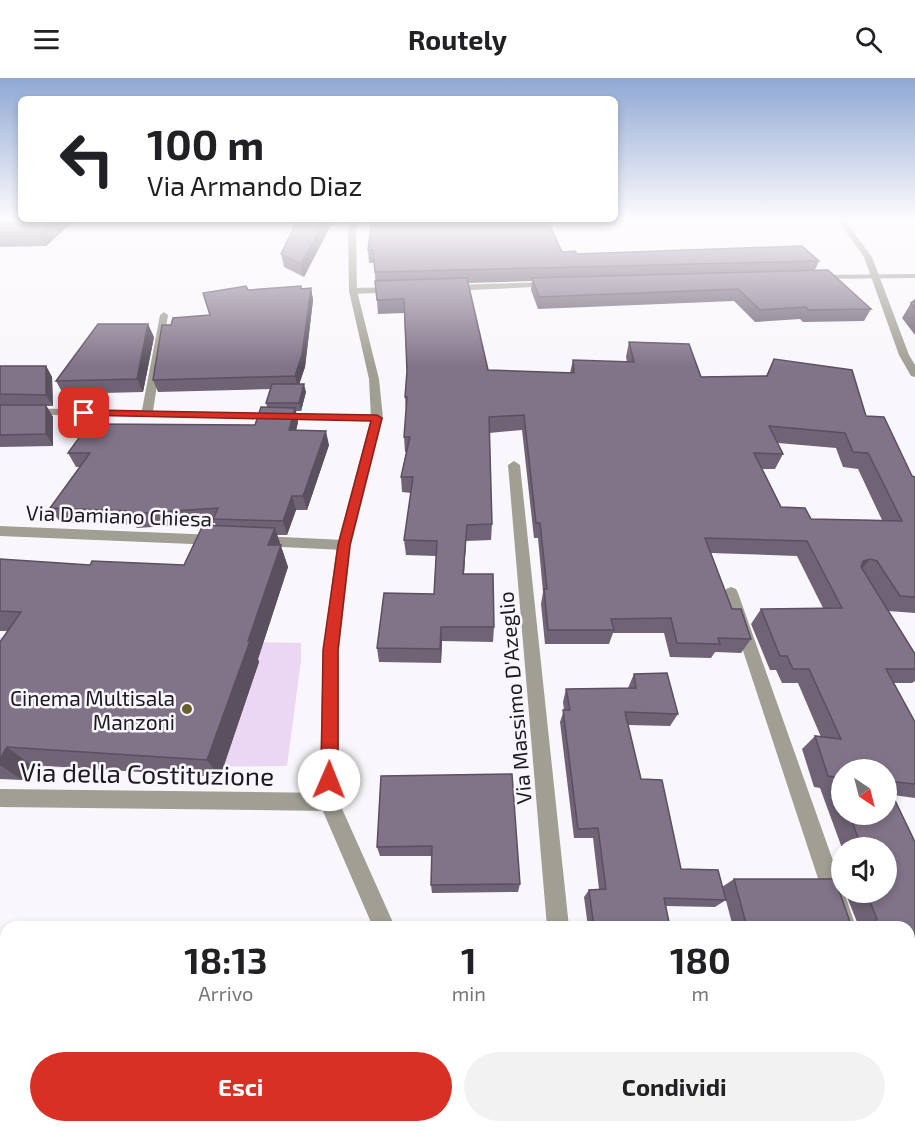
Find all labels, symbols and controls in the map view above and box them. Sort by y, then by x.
icon: menu [30,23,63,56]
text: Routely [408,23,507,55]
icon: search [852,23,885,56]
text: 100 m [147,118,264,168]
icon: left [48,120,126,198]
text: Via Armando Diaz [147,169,362,201]
pin [58,387,109,438]
icon: arrive [67,396,100,429]
street label: Via Damiano Chiesa [25,499,213,531]
street label: Via Massimo D'Azeglio [492,591,536,805]
place label: Cinema Multisala Manzoni [10,685,175,734]
marker: Cinema Multisala Manzoni [180,702,194,716]
position arrow [297,748,361,812]
street label: Via della Costituzione [20,755,274,791]
north arrow [831,759,897,825]
map controls [831,759,897,903]
button: sound [831,837,897,903]
text: 18:13 [184,938,267,981]
text: 1 [461,938,477,981]
text: 180 [670,938,731,981]
text: Arrivo [198,981,253,1005]
text: min [452,981,486,1005]
text: m [692,981,709,1005]
button: Esci [30,1052,452,1121]
button: Condividi [464,1052,885,1121]

